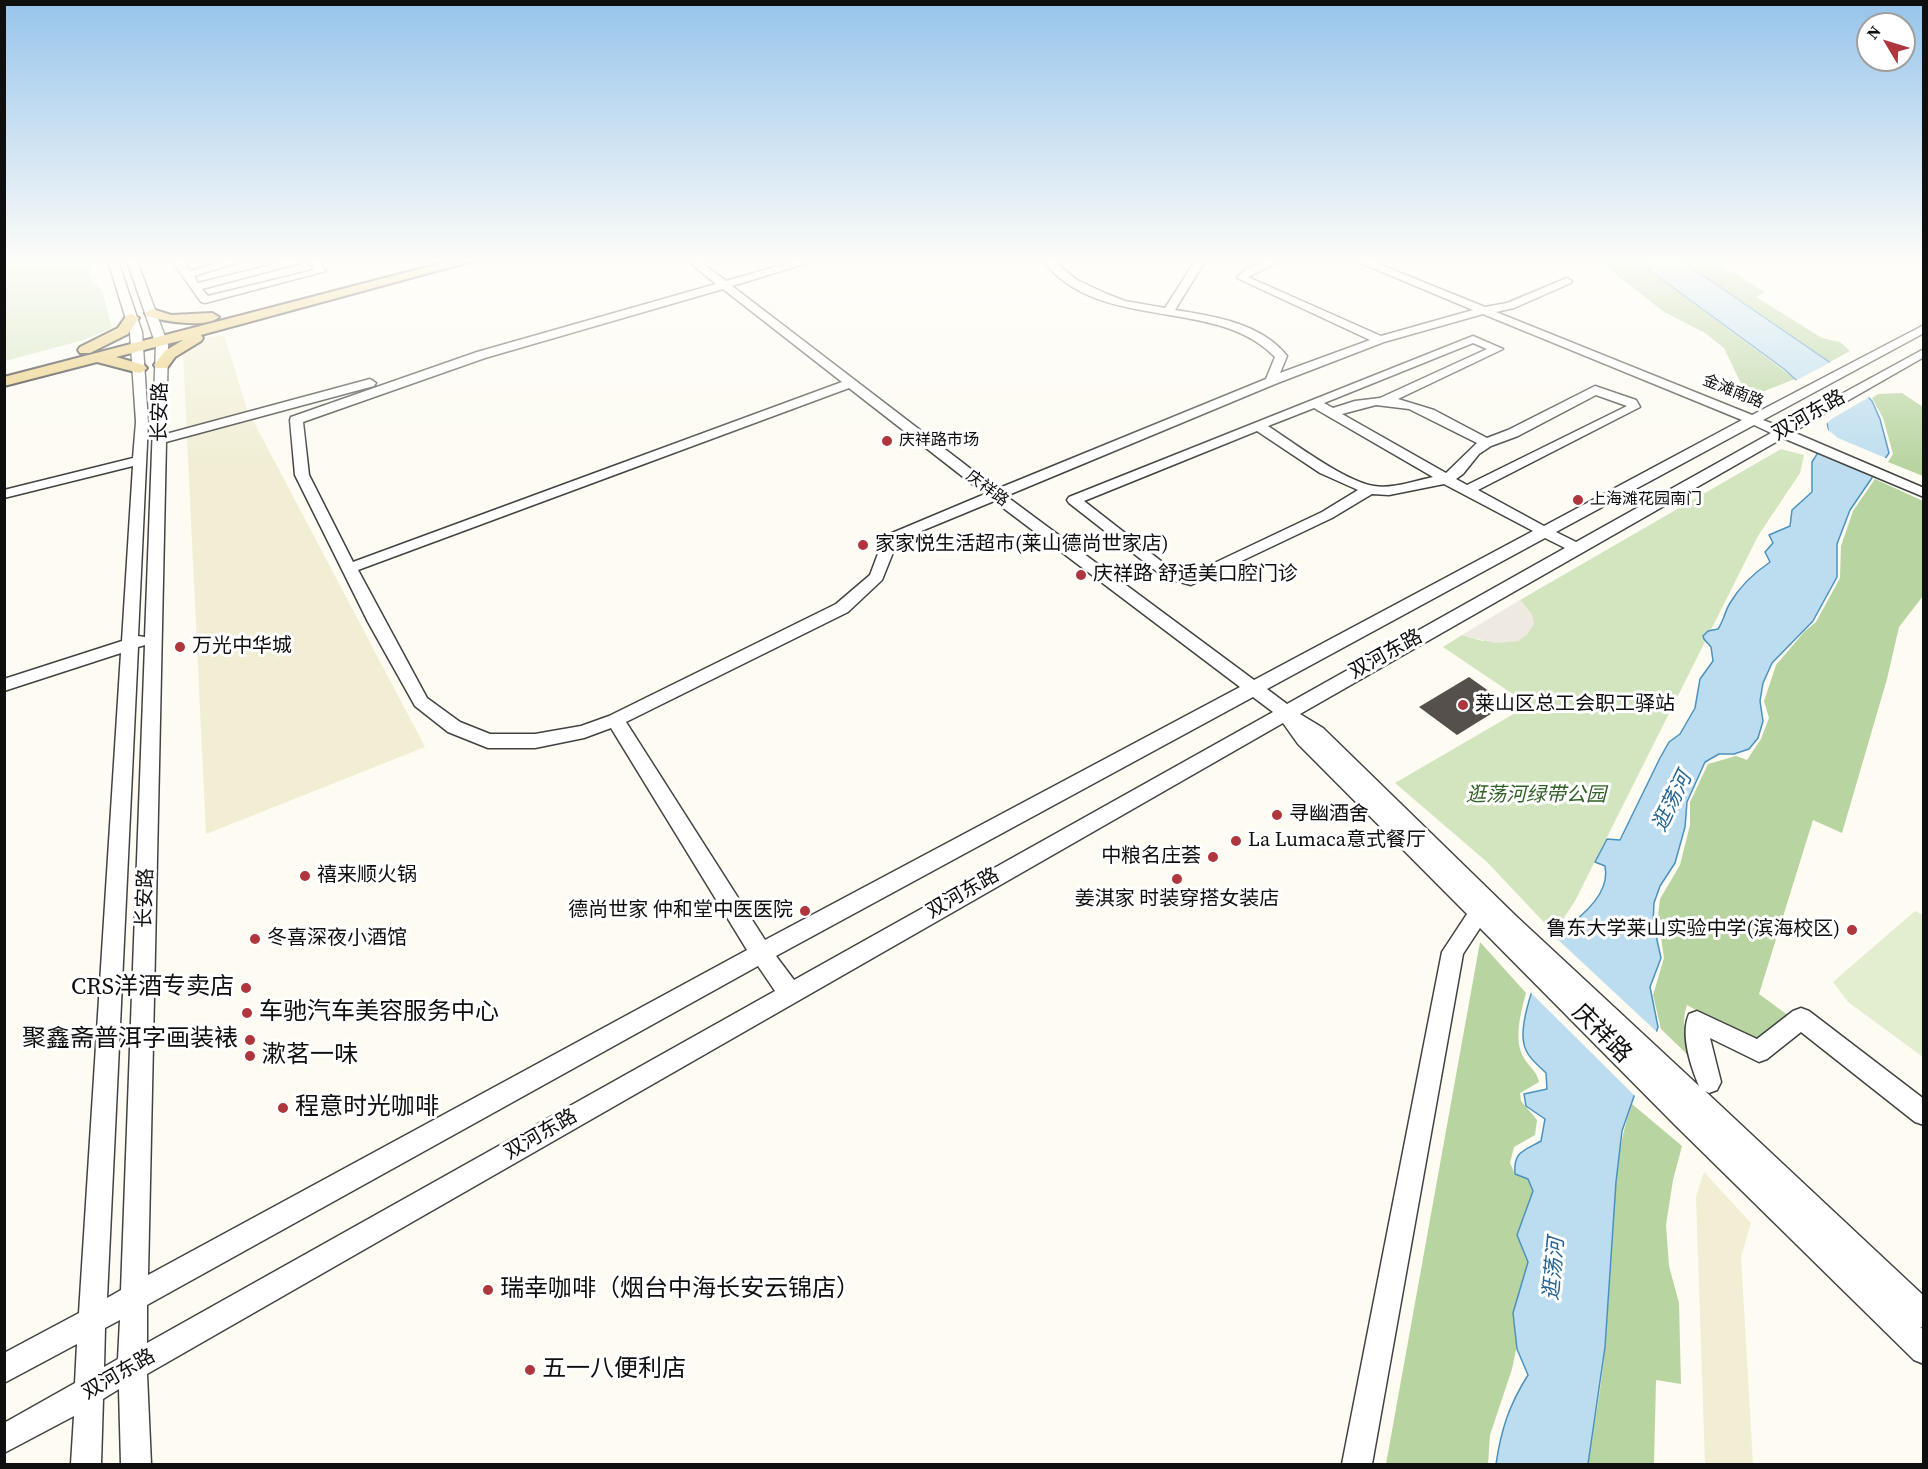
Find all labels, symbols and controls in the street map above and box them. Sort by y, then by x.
north arrow [1856,12,1916,72]
text: N [1861,21,1886,44]
street label: 金滩南路 [1700,371,1766,413]
street label: 长安路 [148,382,174,442]
street label: 双河东路 [1768,386,1850,446]
place label: 庆祥路市场 [899,431,979,451]
marker: 庆祥路市场 [880,434,894,448]
street label: 庆祥路 [962,467,1012,511]
place label: 上海滩花园南门 [1590,490,1702,510]
marker: 上海滩花园南门 [1571,493,1585,507]
place label: 家家悦生活超市(莱山德尚世家店) [875,533,1169,557]
marker: 家家悦生活超市(莱山德尚世家店) [856,538,870,552]
place label: 庆祥路 舒适美口腔门诊 [1093,563,1298,587]
marker: 庆祥路 舒适美口腔门诊 [1074,568,1088,582]
street label: 双河东路 [1345,625,1427,685]
place label: 万光中华城 [192,635,292,659]
marker: 万光中华城 [173,640,187,654]
place label: 莱山区总工会职工驿站 [1475,693,1675,717]
marker: 莱山区总工会职工驿站 [1456,698,1470,712]
water label: 逛荡河 [1648,768,1698,836]
park label: 逛荡河绿带公园 [1466,784,1606,808]
place label: 寻幽酒舍 [1289,803,1369,827]
marker: 寻幽酒舍 [1270,808,1284,822]
place label: La Lumaca意式餐厅 [1248,829,1426,853]
marker: La Lumaca意式餐厅 [1229,834,1243,848]
place label: 中粮名庄荟 [1101,845,1201,869]
marker: 中粮名庄荟 [1206,850,1220,864]
place label: 禧来顺火锅 [317,864,417,888]
street label: 双河东路 [922,864,1004,924]
street label: 长安路 [133,868,159,928]
marker: 禧来顺火锅 [298,869,312,883]
marker: 姜淇家 时装穿搭女装店 [1170,872,1184,886]
place label: 姜淇家 时装穿搭女装店 [1075,888,1279,912]
place label: 德尚世家 仲和堂中医医院 [568,899,793,923]
marker: 德尚世家 仲和堂中医医院 [798,904,812,918]
place label: 鲁东大学莱山实验中学(滨海校区) [1546,918,1840,942]
marker: 鲁东大学莱山实验中学(滨海校区) [1845,923,1859,937]
place label: 冬喜深夜小酒馆 [267,927,407,951]
marker: 冬喜深夜小酒馆 [248,932,262,946]
place label: CRS洋酒专卖店 [71,974,234,1002]
marker: CRS洋酒专卖店 [239,981,253,995]
street label: 庆祥路 [1565,998,1637,1070]
place label: 车驰汽车美容服务中心 [259,999,499,1027]
marker: 车驰汽车美容服务中心 [240,1006,254,1020]
place label: 聚鑫斋普洱字画装裱 [22,1026,238,1054]
marker: 聚鑫斋普洱字画装裱 [243,1033,257,1047]
place label: 漱茗一味 [262,1042,358,1070]
marker: 漱茗一味 [243,1049,257,1063]
place label: 程意时光咖啡 [295,1094,439,1122]
marker: 程意时光咖啡 [276,1101,290,1115]
street label: 双河东路 [500,1105,582,1165]
water label: 逛荡河 [1540,1237,1570,1301]
place label: 瑞幸咖啡（烟台中海长安云锦店） [500,1276,860,1304]
marker: 瑞幸咖啡（烟台中海长安云锦店） [481,1283,495,1297]
street label: 双河东路 [78,1345,160,1405]
place label: 五一八便利店 [542,1356,686,1384]
marker: 五一八便利店 [523,1363,537,1377]

